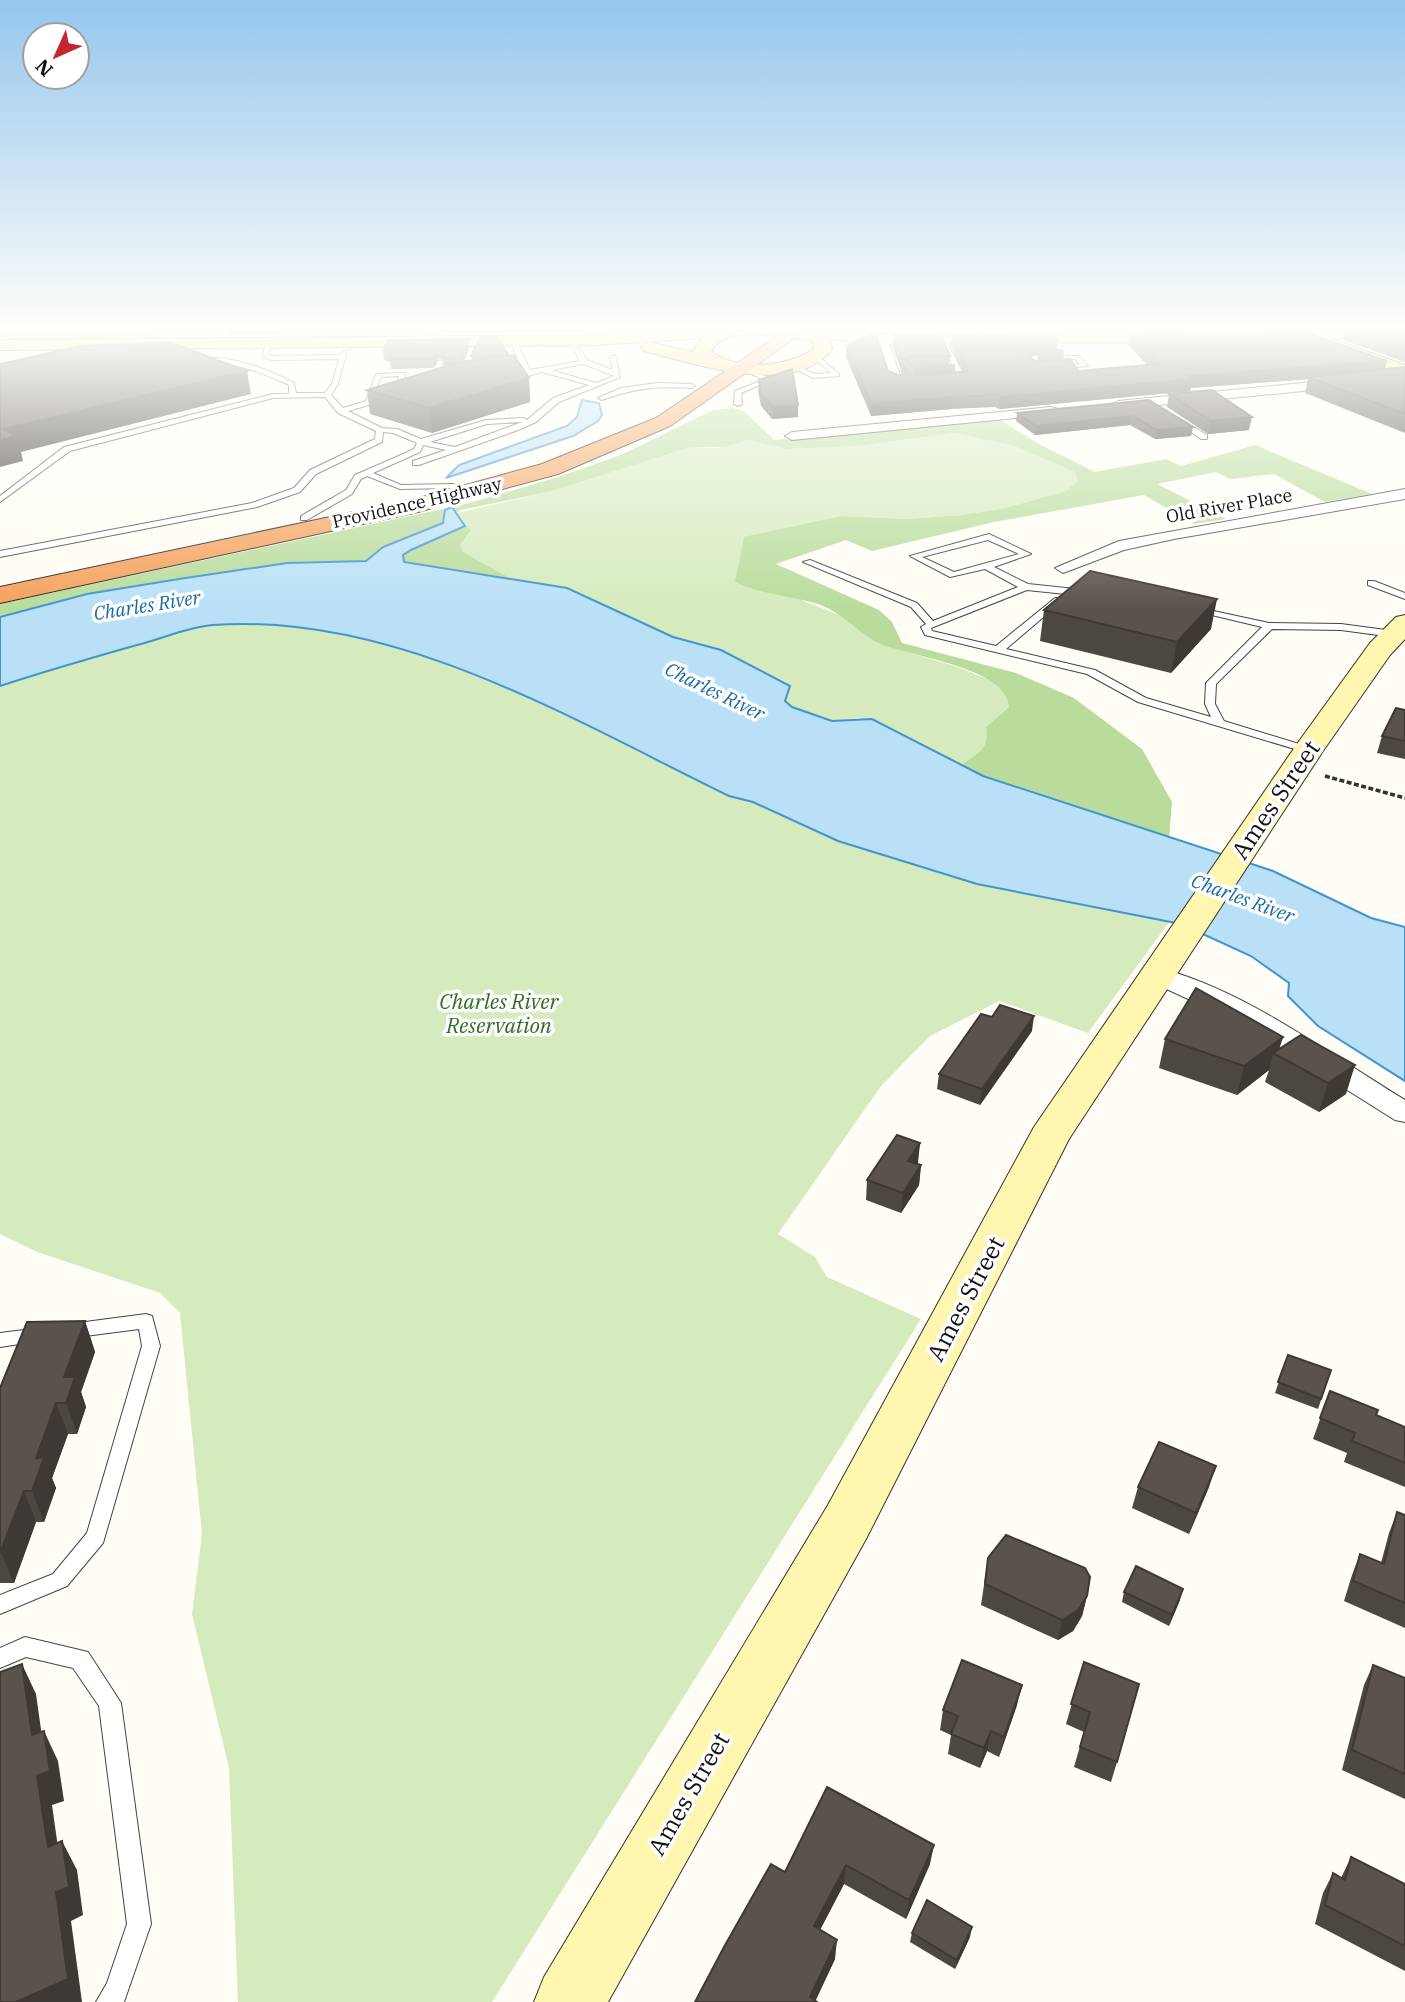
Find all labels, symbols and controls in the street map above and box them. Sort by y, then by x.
north arrow [21,21,91,91]
text: N [30,54,58,82]
street label: Providence Highway [330,472,504,533]
street label: Old River Place [1164,483,1294,528]
water label: Charles River [92,585,203,625]
water label: Charles River [661,657,769,726]
street label: Ames Street [1224,734,1327,865]
water label: Charles River [1188,868,1299,928]
park label: Charles River Reservation [439,987,560,1039]
street label: Ames Street [919,1231,1011,1366]
street label: Ames Street [640,1726,736,1861]

